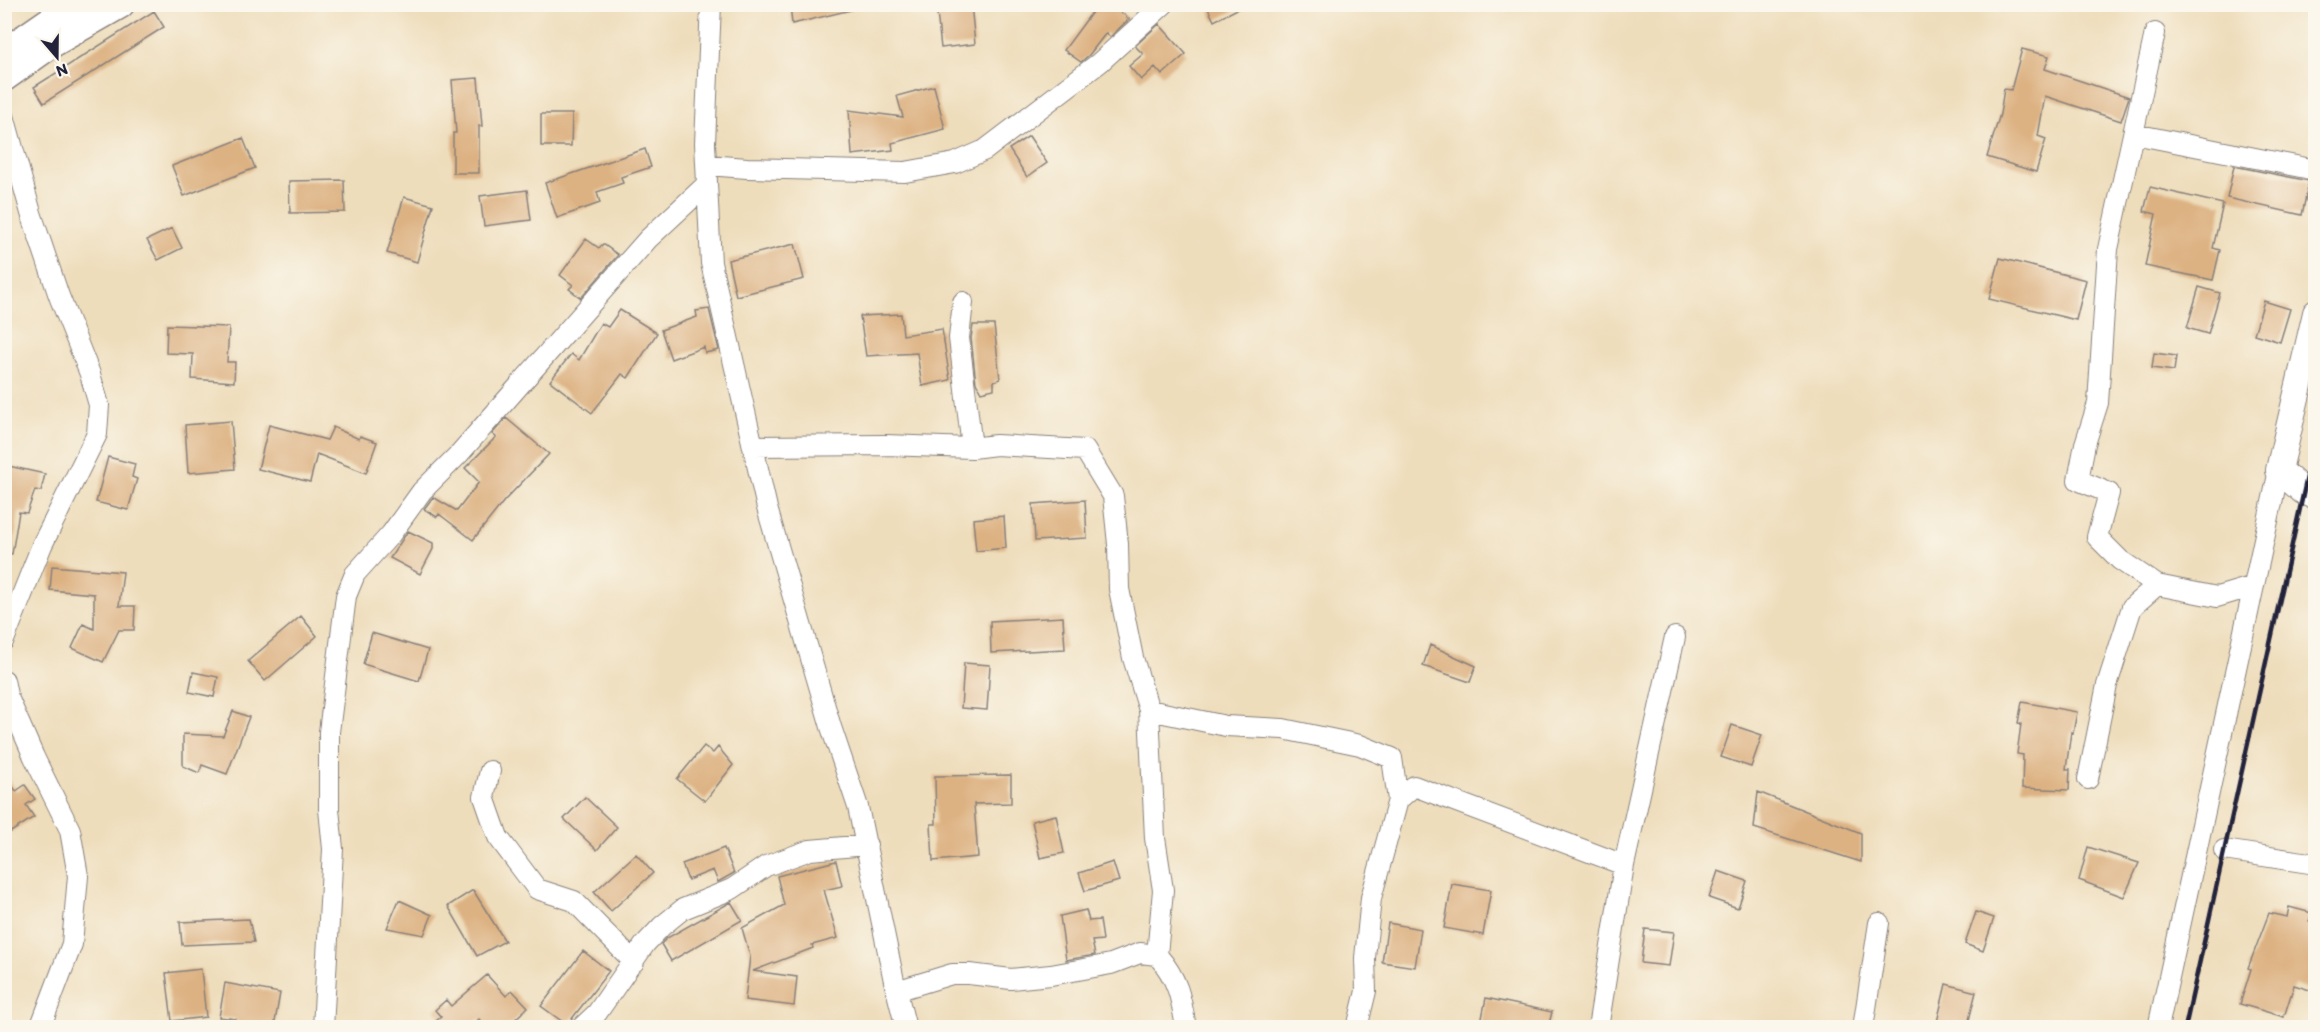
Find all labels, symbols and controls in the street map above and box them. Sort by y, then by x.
north arrow [27,27,87,87]
text: N [54,60,70,81]

